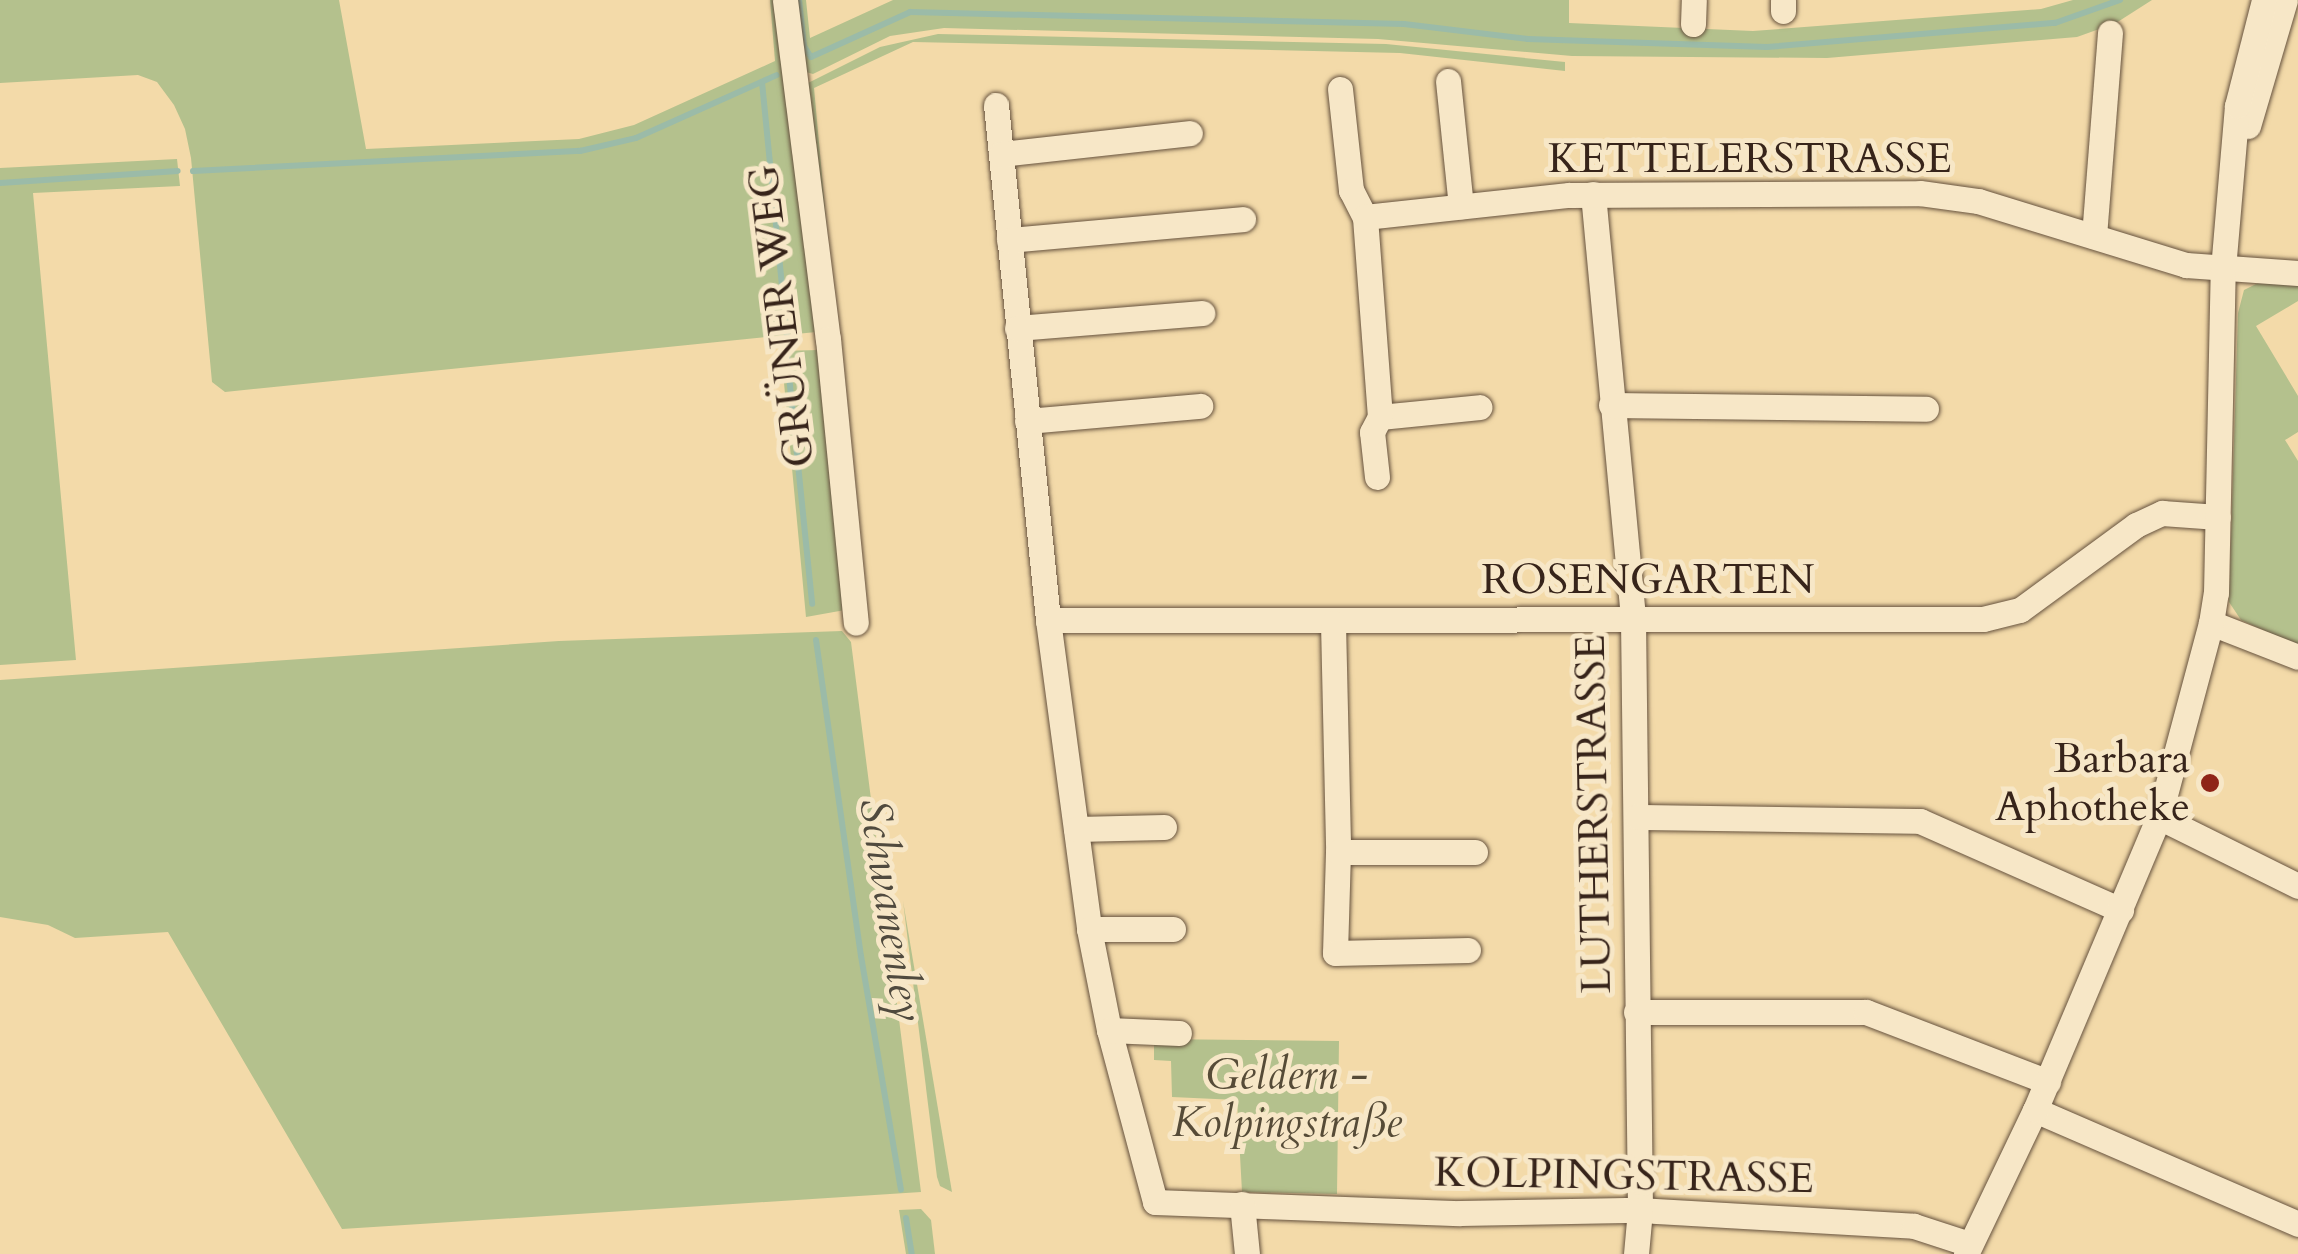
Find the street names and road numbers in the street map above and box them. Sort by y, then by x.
street label: KETTELERSTRASSE [1548,134,1952,184]
street label: GRÜNER WEG [738,162,826,470]
street label: ROSENGARTEN [1482,555,1814,605]
street label: LUTHERSTRASSE [1566,634,1622,994]
street label: KOLPINGSTRASSE [1434,1147,1814,1205]

